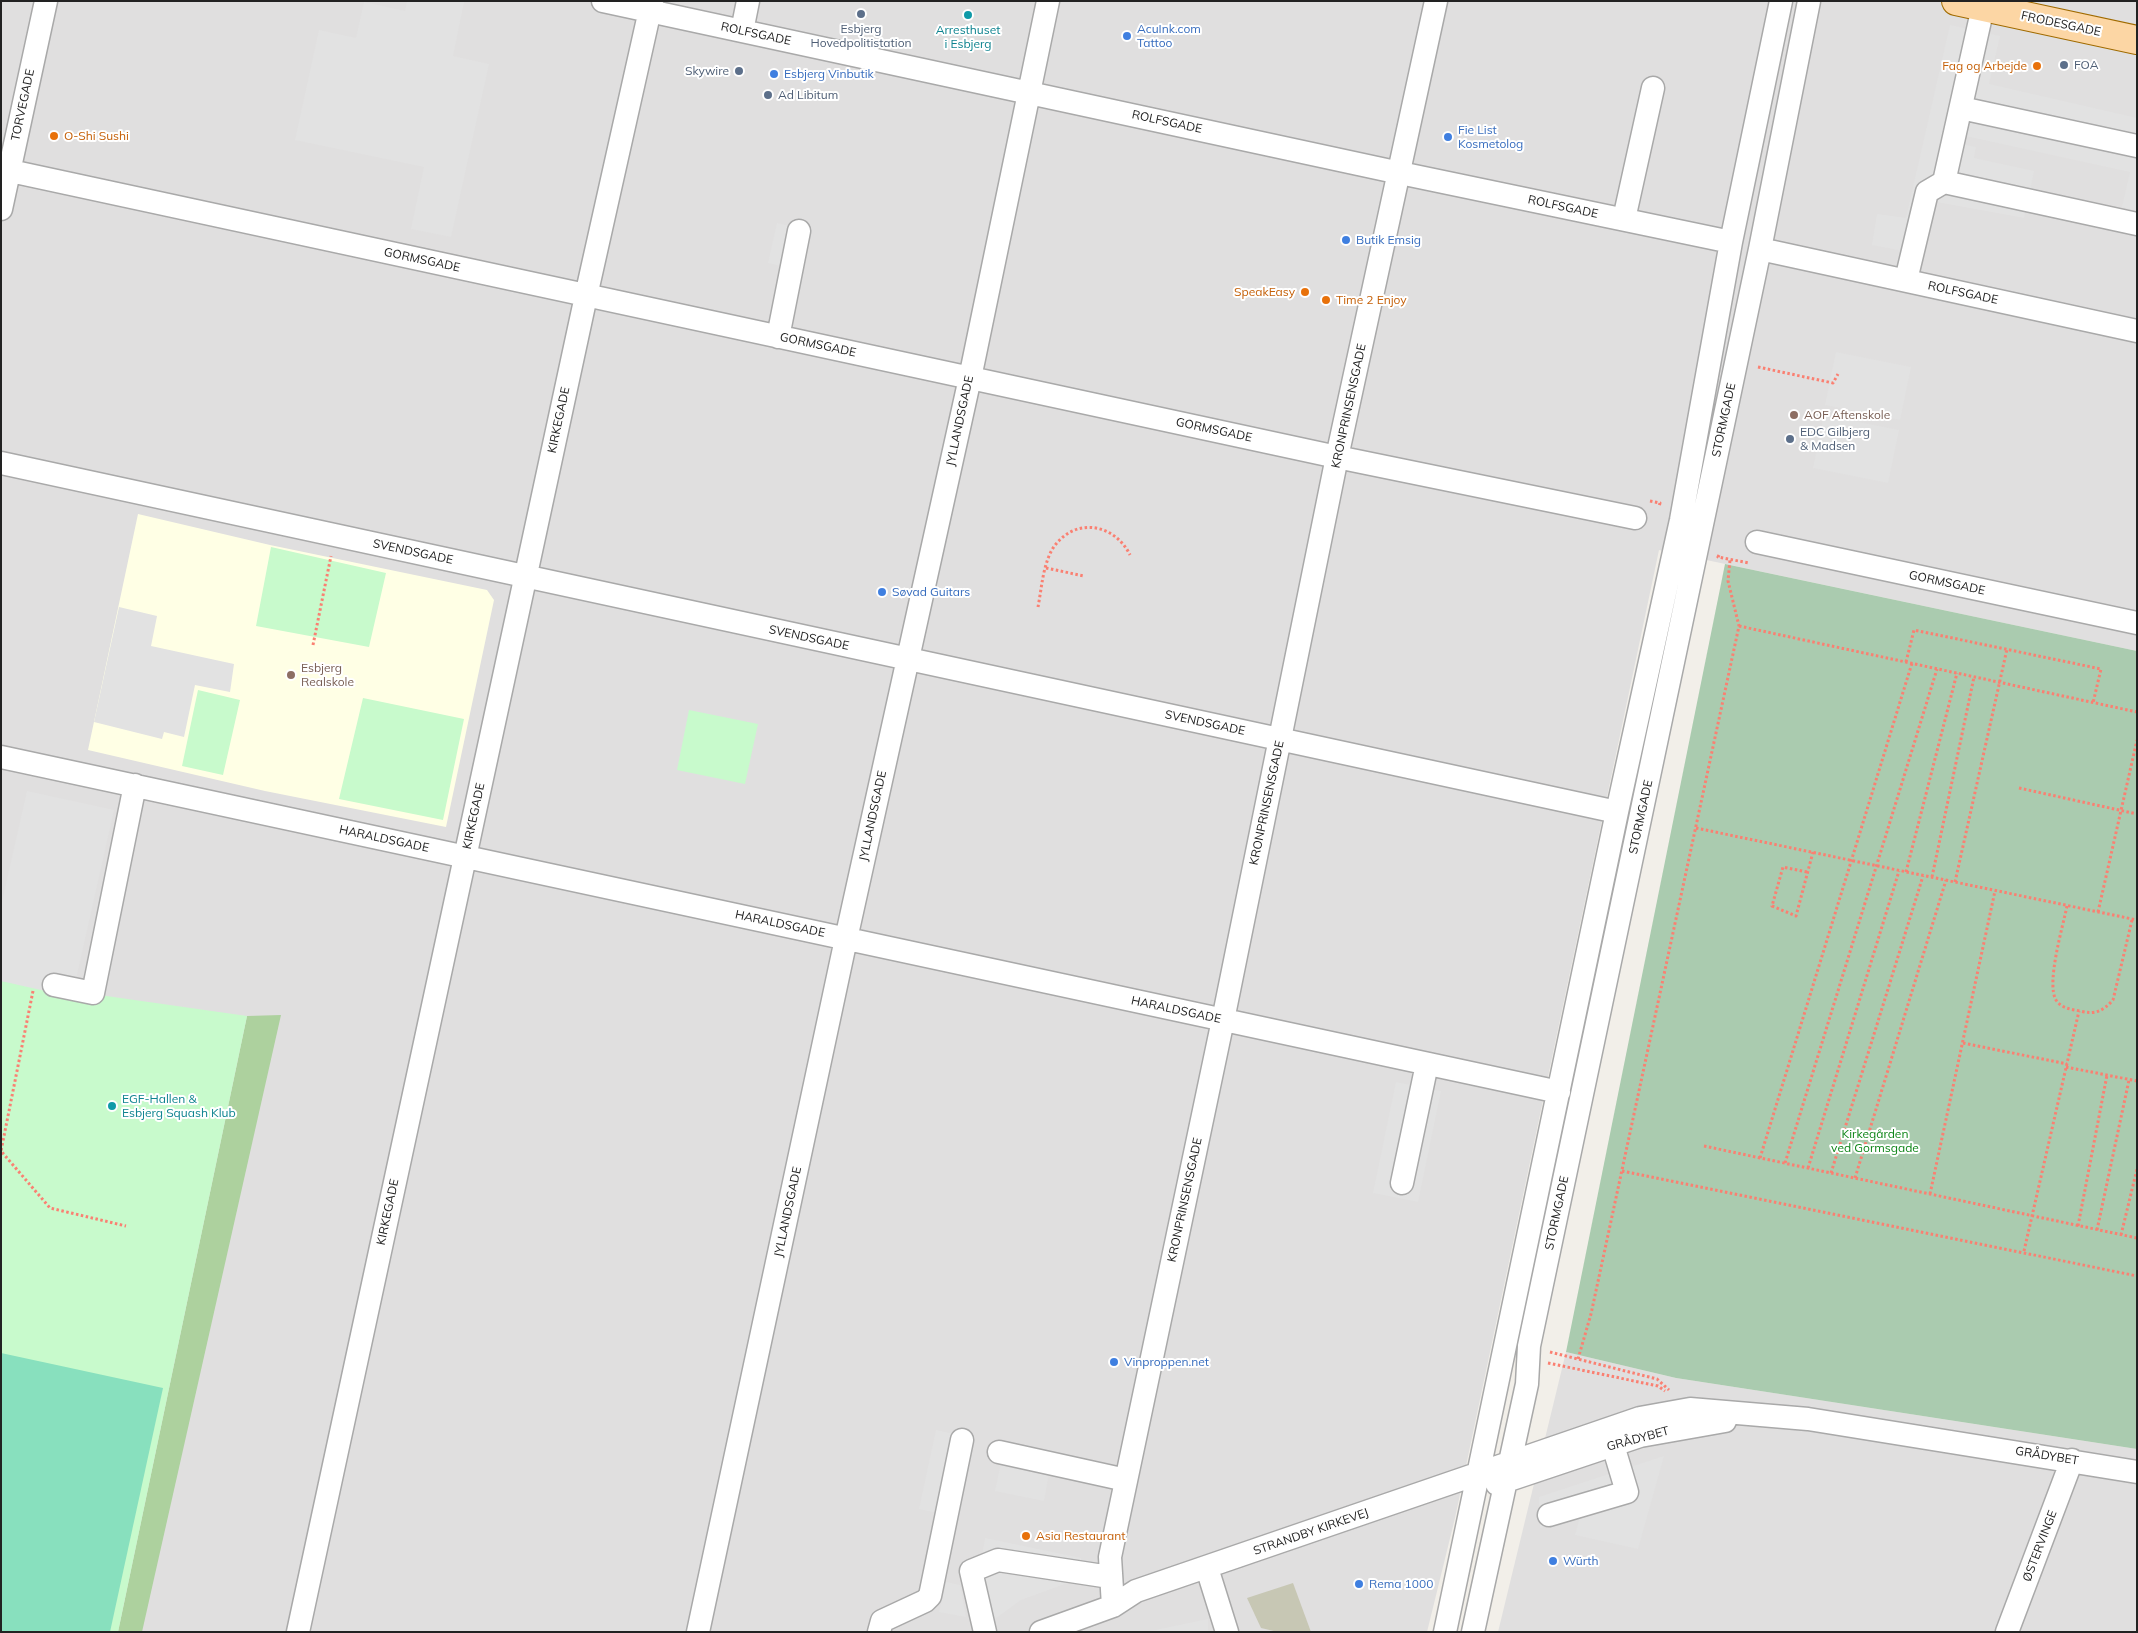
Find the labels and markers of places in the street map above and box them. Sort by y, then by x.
marker: Esbjerg Hovedpolitistation [855,8,867,20]
marker: Arresthuset i Esbjerg [962,9,974,21]
place label: Esbjerg Hovedpolitistation [810,22,912,50]
place label: AcuInk.com Tattoo [1137,22,1201,50]
place label: Arresthuset i Esbjerg [936,23,1000,51]
marker: AcuInk.com Tattoo [1121,30,1133,42]
place label: FOA [2074,58,2098,72]
place label: Fag og Arbejde [1942,59,2027,73]
marker: FOA [2058,59,2070,71]
marker: Fag og Arbejde [2031,60,2043,72]
place label: Skywire [685,64,729,78]
marker: Skywire [733,65,745,77]
place label: Esbjerg Vinbutik [784,67,874,81]
marker: Esbjerg Vinbutik [768,68,780,80]
place label: Ad Libitum [778,88,838,102]
marker: Ad Libitum [762,89,774,101]
place label: Fie List Kosmetolog [1458,123,1523,151]
place label: O-Shi Sushi [64,129,129,143]
marker: O-Shi Sushi [48,130,60,142]
marker: Fie List Kosmetolog [1442,131,1454,143]
place label: Butik Emsig [1356,233,1421,247]
marker: Butik Emsig [1340,234,1352,246]
place label: SpeakEasy [1234,285,1295,299]
marker: SpeakEasy [1299,286,1311,298]
place label: Time 2 Enjoy [1336,293,1407,307]
marker: Time 2 Enjoy [1320,294,1332,306]
place label: AOF Aftenskole [1804,408,1890,422]
marker: AOF Aftenskole [1788,409,1800,421]
place label: EDC Gilbjerg & Madsen [1800,425,1870,453]
marker: EDC Gilbjerg & Madsen [1784,433,1796,445]
place label: Søvad Guitars [892,585,970,599]
marker: Søvad Guitars [876,586,888,598]
place label: Esbjerg Realskole [301,661,354,689]
marker: Esbjerg Realskole [285,669,297,681]
place label: EGF-Hallen & Esbjerg Squash Klub [122,1092,236,1120]
marker: EGF-Hallen & Esbjerg Squash Klub [106,1100,118,1112]
place label: Vinproppen.net [1124,1355,1209,1369]
marker: Vinproppen.net [1108,1356,1120,1368]
place label: Asia Restaurant [1036,1529,1126,1543]
marker: Asia Restaurant [1020,1530,1032,1542]
place label: Würth [1563,1554,1599,1568]
marker: Würth [1547,1555,1559,1567]
place label: Rema 1000 [1369,1577,1433,1591]
marker: Rema 1000 [1353,1578,1365,1590]

